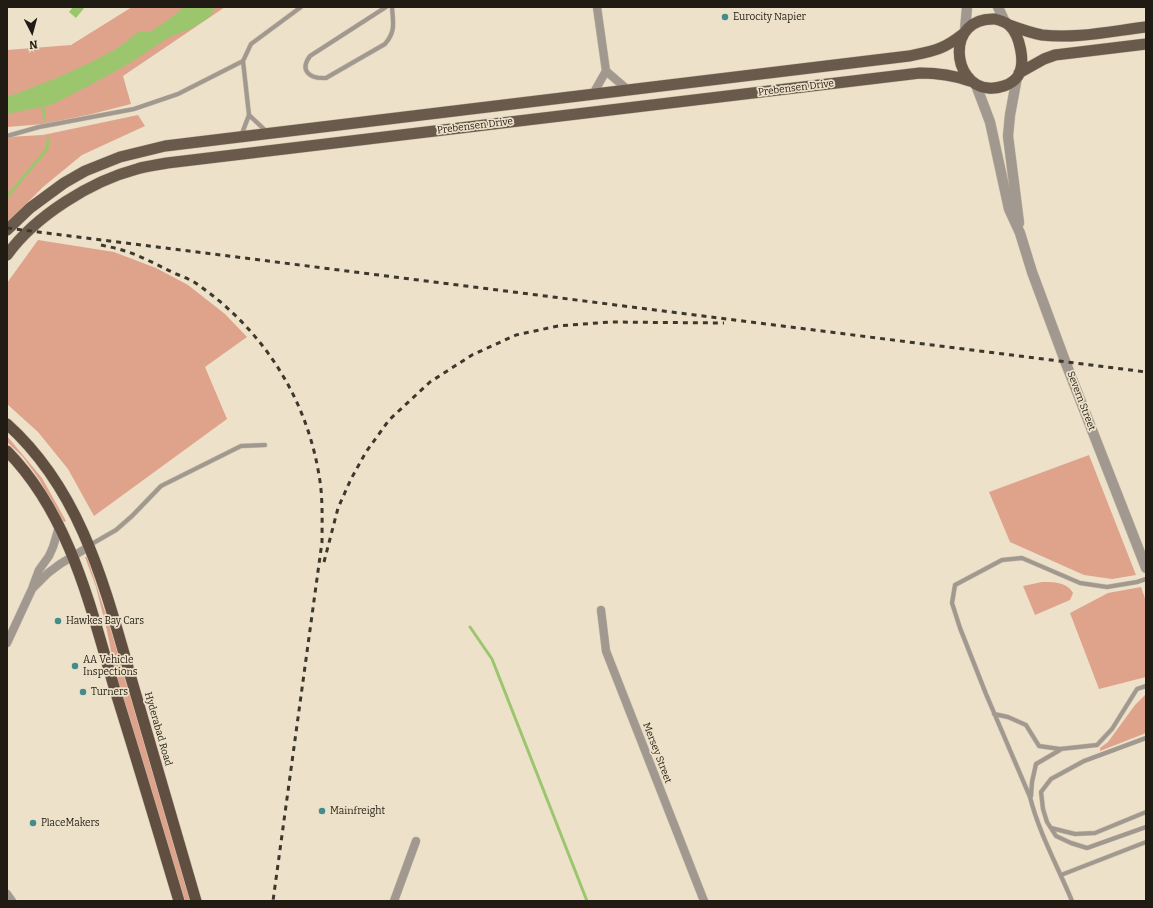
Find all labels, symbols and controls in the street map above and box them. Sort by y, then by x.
place label: Eurocity Napier [733,11,806,23]
north arrow [12,12,52,52]
marker: Eurocity Napier [720,12,730,22]
text: N [28,38,38,51]
street label: Prebensen Drive [757,77,835,99]
street label: Prebensen Drive [436,115,514,137]
street label: Severn Street [1064,370,1098,432]
place label: Hawkes Bay Cars [66,615,144,627]
marker: Hawkes Bay Cars [53,616,63,626]
place label: AA Vehicle Inspections [83,654,138,678]
marker: AA Vehicle Inspections [70,661,80,671]
place label: Turners [91,686,128,698]
marker: Turners [78,687,88,697]
street label: Hyderabad Road [142,691,174,767]
street label: Mersey Street [640,721,674,785]
place label: Mainfreight [330,805,385,817]
marker: Mainfreight [317,806,327,816]
place label: PlaceMakers [41,817,100,829]
marker: PlaceMakers [28,818,38,828]

